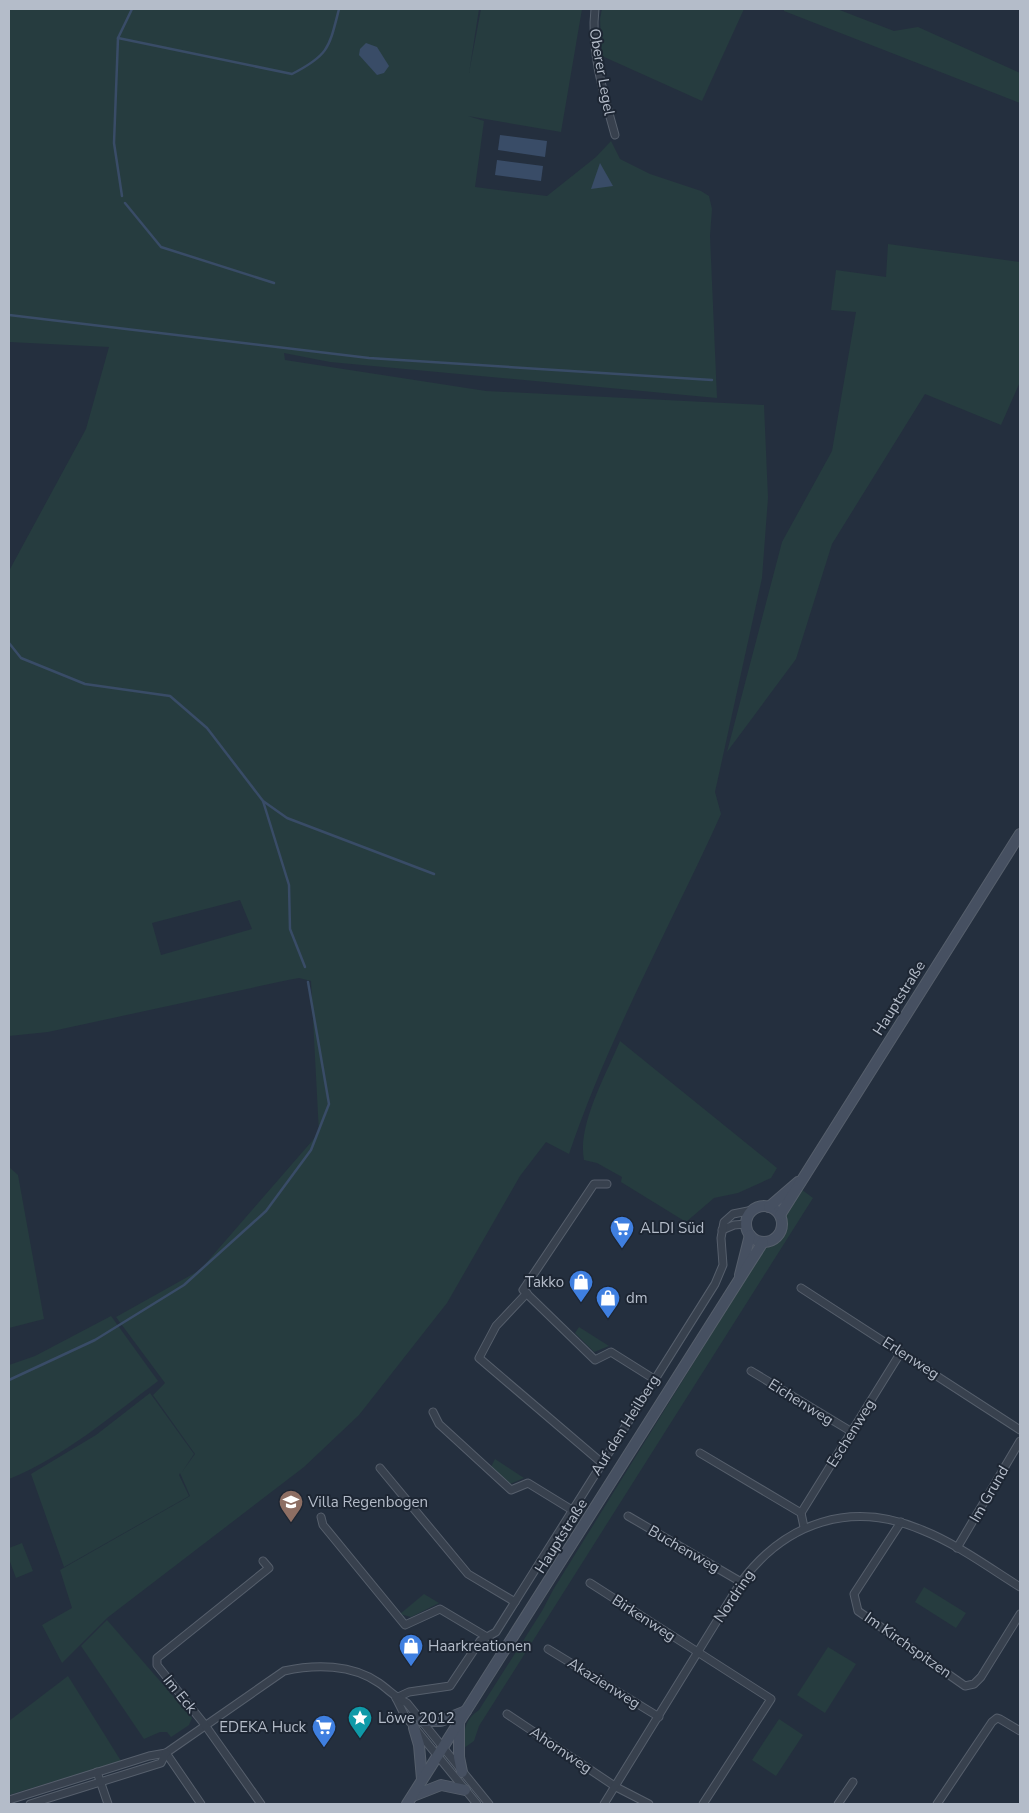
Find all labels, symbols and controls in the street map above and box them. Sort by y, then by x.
street label: Oberer Legel [585,27,620,118]
street label: Hauptstraße [868,957,930,1039]
supermarket icon: ALDI Süd [609,1215,635,1249]
place label: ALDI Süd [640,1218,704,1238]
shop icon: Takko [568,1269,594,1303]
place label: Takko [525,1272,564,1292]
shop icon: dm [595,1285,621,1319]
place label: dm [626,1288,648,1308]
street label: Erlenweg [879,1332,943,1384]
street label: Auf den Heilberg [586,1371,664,1479]
street label: Eichenweg [765,1374,837,1430]
street label: Eschenweg [822,1395,880,1471]
street label: Im Grund [965,1462,1013,1526]
school or university icon: Villa Regenbogen [278,1489,304,1523]
place label: Villa Regenbogen [307,1492,428,1512]
street label: Hauptstraße [530,1495,592,1577]
street label: Buchenweg [644,1520,724,1578]
street label: Nordring [709,1566,759,1626]
street label: Birkenweg [608,1590,680,1646]
street label: Im Kirchspitzen [860,1608,956,1682]
shop icon: Haarkreationen [398,1633,424,1667]
place label: Haarkreationen [428,1636,531,1656]
street label: Akazienweg [564,1653,644,1713]
street label: Im Eck [158,1671,202,1718]
place icon: Löwe 2012 [347,1705,373,1739]
place label: Löwe 2012 [378,1708,455,1728]
supermarket icon: EDEKA Huck [311,1714,337,1748]
place label: EDEKA Huck [219,1717,306,1737]
street label: Ahornweg [526,1722,596,1778]

